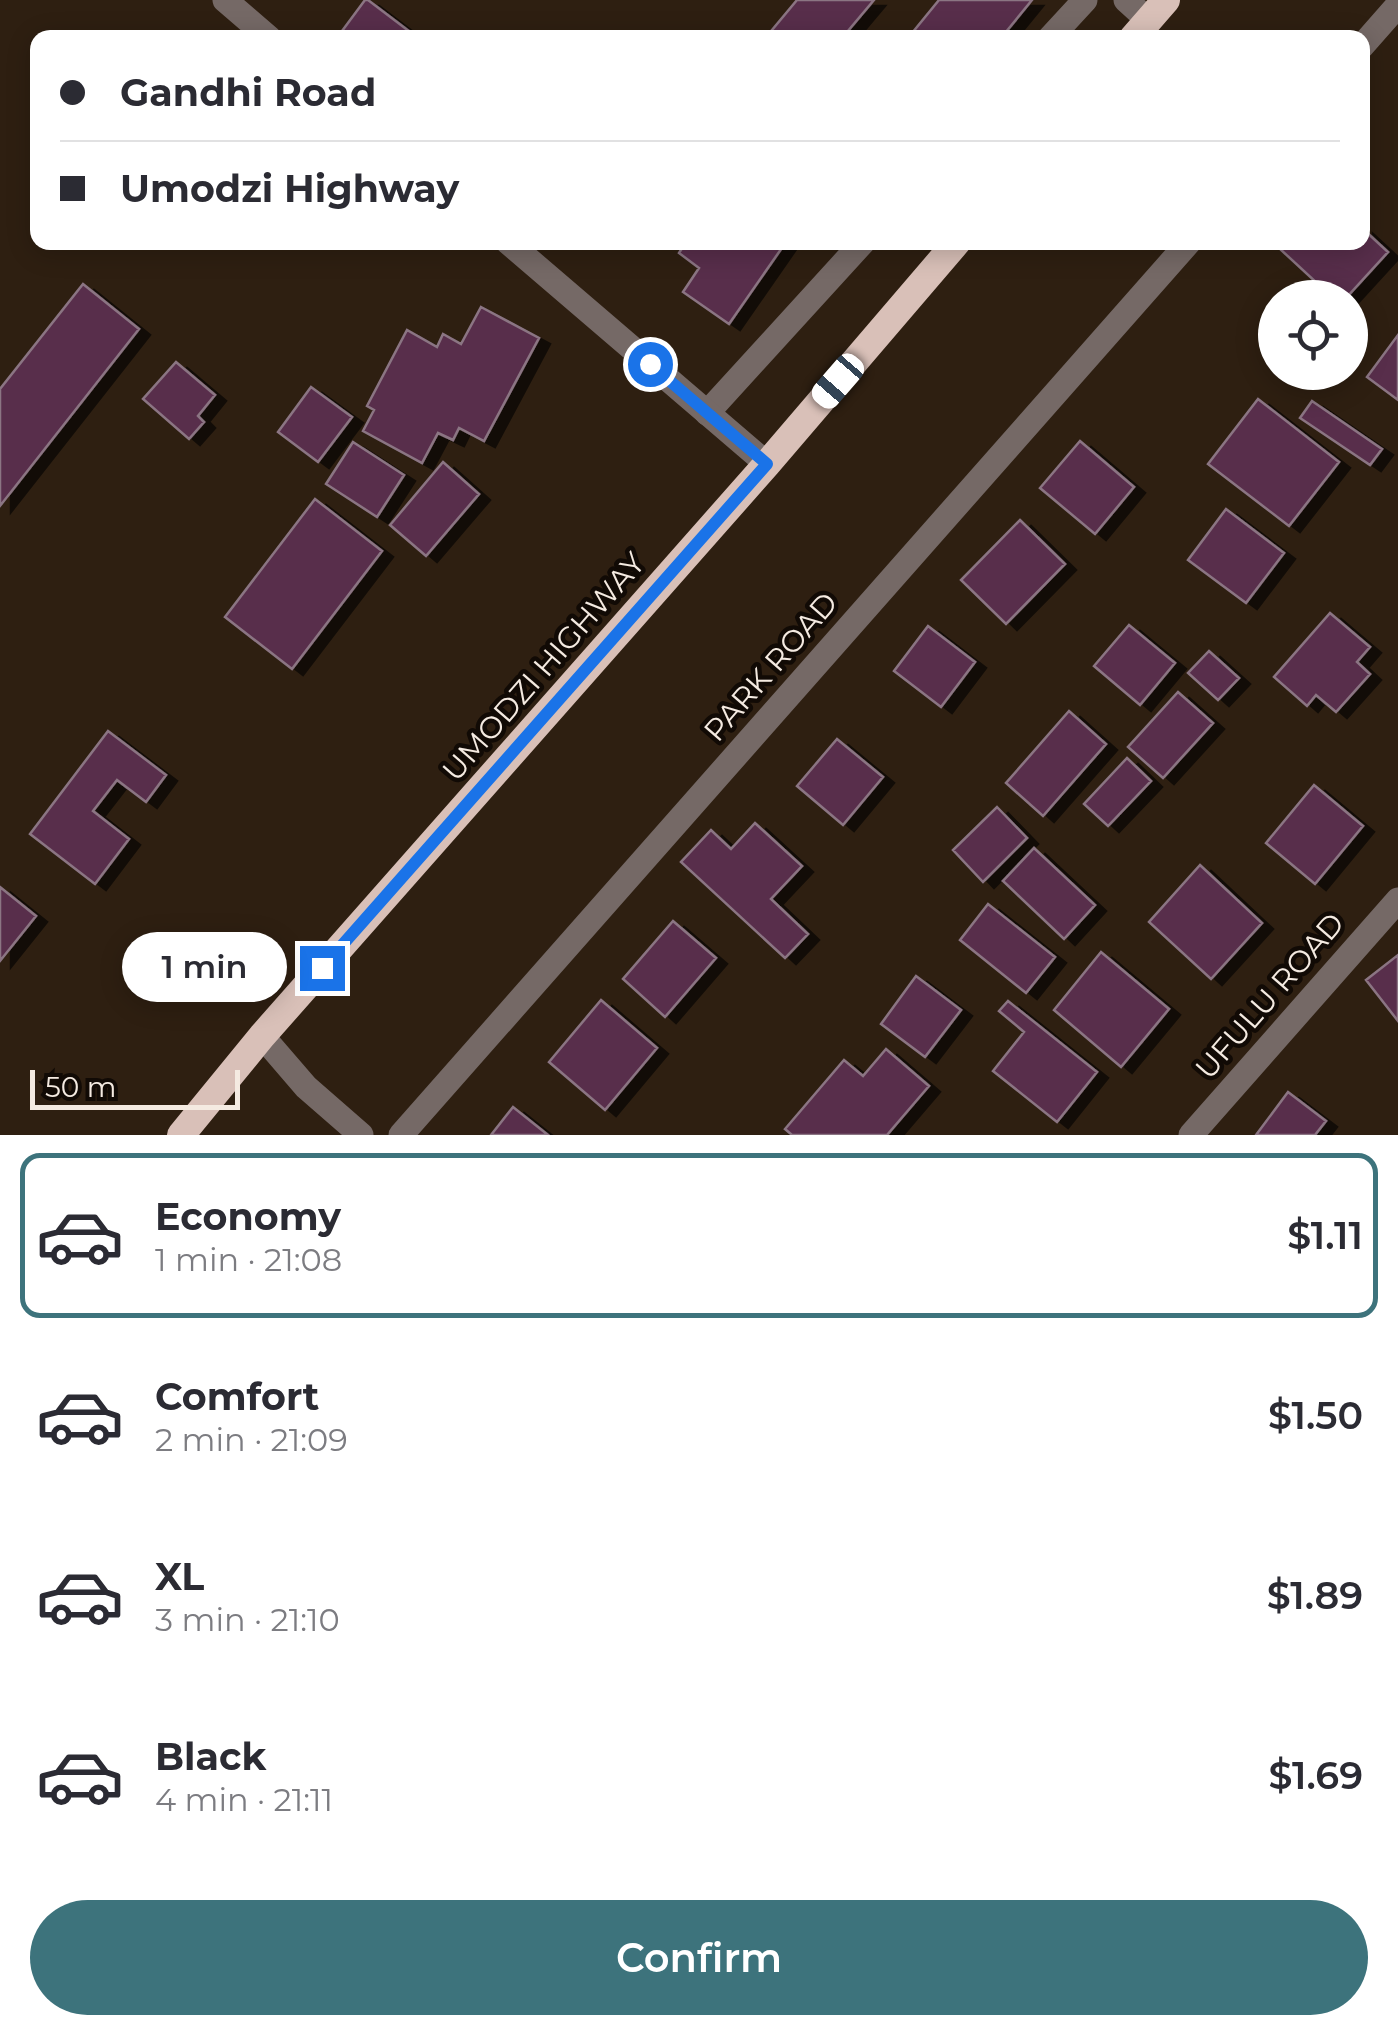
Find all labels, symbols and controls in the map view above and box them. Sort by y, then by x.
text: Gandhi Road [120,69,376,116]
text: Umodzi Highway [120,165,459,212]
map controls [1258,280,1368,390]
button: locate [1258,280,1368,390]
route start [628,342,673,387]
car [807,349,869,413]
street label: UMODZI HIGHWAY [434,544,654,788]
street label: PARK ROAD [696,585,845,749]
street label: UFULU ROAD [1187,905,1352,1086]
callout: 1 min [122,933,287,1003]
route end [300,946,345,991]
text: 1 min [162,947,247,986]
scale bar [30,1065,240,1110]
text: 50 m [45,1070,116,1104]
icon: car [35,1191,125,1281]
text: Economy [155,1193,341,1240]
text: $1.11 [1287,1212,1363,1259]
text: 1 min · 21:08 [155,1240,342,1279]
icon: car [35,1371,125,1461]
text: Comfort [155,1373,319,1420]
text: $1.50 [1268,1392,1363,1439]
text: 2 min · 21:09 [155,1420,348,1459]
icon: car [35,1551,125,1641]
text: XL [155,1553,204,1600]
text: $1.89 [1267,1572,1363,1619]
text: 3 min · 21:10 [155,1600,340,1639]
icon: car [35,1731,125,1821]
text: Black [155,1733,266,1780]
text: $1.69 [1269,1752,1363,1799]
text: 4 min · 21:11 [155,1780,333,1819]
button: Confirm [30,1900,1368,2015]

